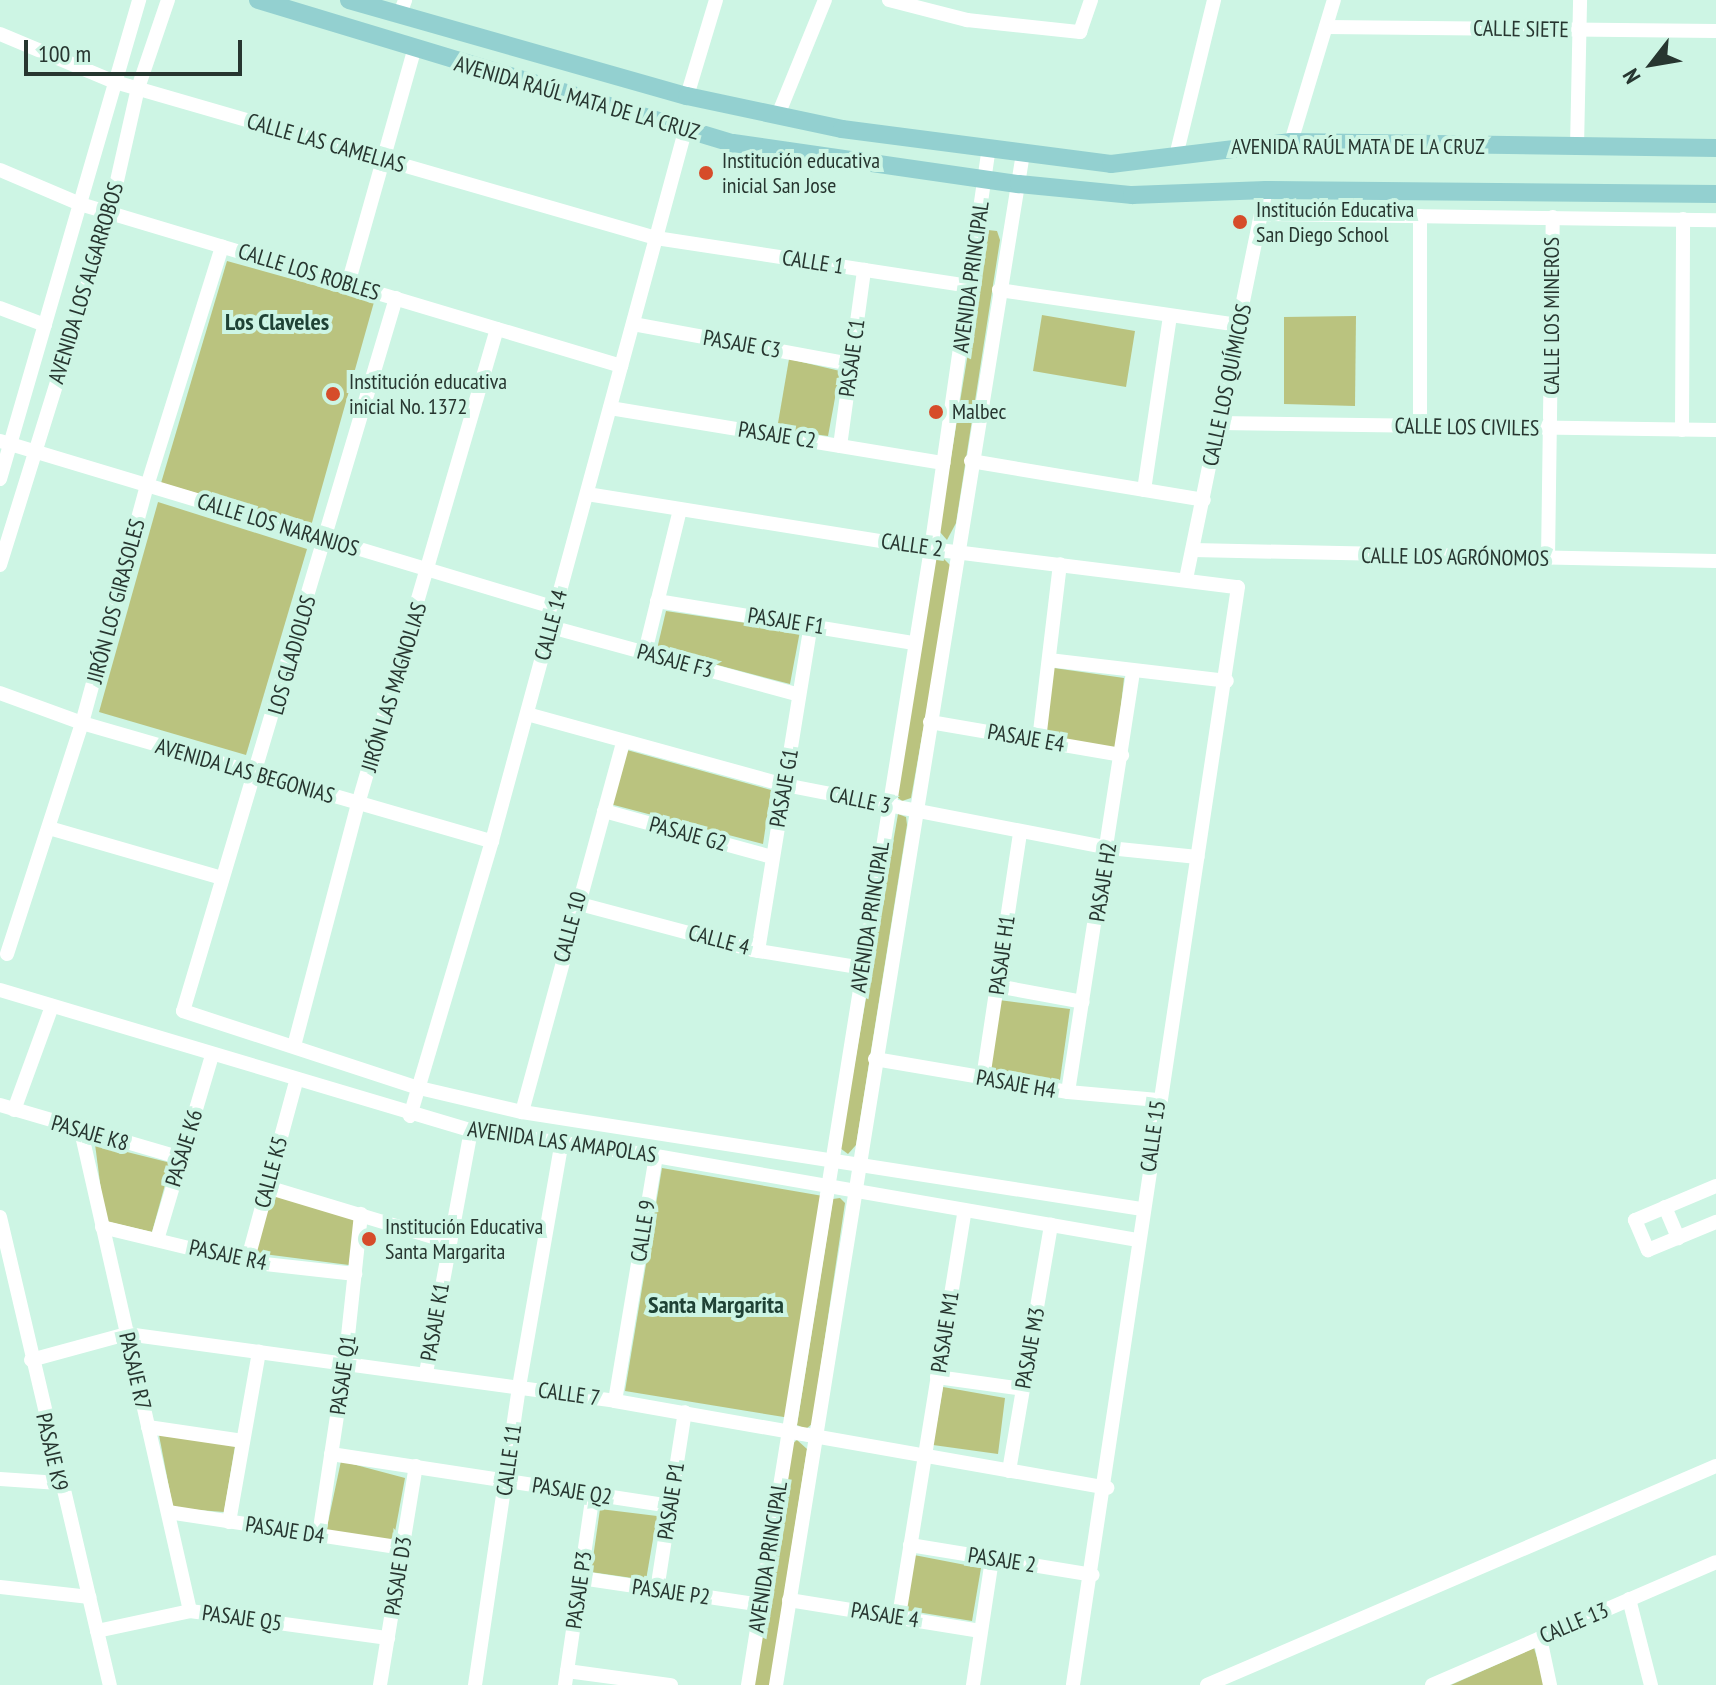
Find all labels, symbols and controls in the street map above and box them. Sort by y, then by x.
street label: CALLE SIETE [1473,15,1569,43]
scale bar [28,24,246,74]
north arrow [1612,24,1692,104]
text: 100 m [38,38,91,69]
street label: AVENIDA RAÚL MATA DE LA CRUZ [450,50,704,146]
text: N [1616,64,1646,89]
street label: CALLE LAS CAMELIAS [244,108,408,178]
street label: AVENIDA RAÚL MATA DE LA CRUZ [1230,134,1486,160]
place label: Institución educativa inicial San Jose [722,147,880,198]
marker: Institución educativa inicial San Jose [697,164,715,182]
street label: AVENIDA LOS ALGARROBOS [43,179,129,387]
place label: Institución Educativa San Diego School [1256,196,1414,248]
street label: AVENIDA PRINCIPAL [947,199,995,355]
marker: Institución Educativa San Diego School [1231,213,1249,231]
street label: CALLE LOS MINEROS [1539,237,1565,395]
street label: CALLE LOS ROBLES [235,238,383,306]
street label: CALLE 1 [780,244,846,280]
street label: CALLE LOS QUÍMICOS [1197,301,1257,469]
district label: Los Claveles [225,308,329,336]
street label: PASAJE C1 [833,317,871,399]
street label: PASAJE C3 [701,324,783,364]
place label: Institución educativa inicial No. 1372 [349,368,507,420]
marker: Institución educativa inicial No. 1372 [324,385,342,403]
place label: Malbec [952,399,1006,425]
marker: Malbec [927,403,945,421]
street label: CALLE LOS CIVILES [1394,413,1540,441]
street label: PASAJE C2 [736,416,818,454]
street label: CALLE LOS NARANJOS [194,488,362,562]
street label: JIRÓN LOS GIRASOLES [81,516,151,686]
street label: CALLE 2 [879,528,945,562]
street label: CALLE LOS AGRÓNOMOS [1361,542,1549,572]
street label: CALLE 14 [529,587,573,663]
street label: LOS GLADIOLOS [262,592,322,718]
street label: JIRÓN LAS MAGNOLIAS [356,599,432,775]
street label: PASAJE F1 [746,602,826,640]
street label: PASAJE F3 [634,638,716,684]
street label: PASAJE E4 [985,718,1067,758]
street label: AVENIDA LAS BEGONIAS [152,733,338,809]
street label: PASAJE G1 [764,747,804,829]
street label: CALLE 3 [827,781,893,819]
street label: PASAJE G2 [646,811,730,857]
street label: AVENIDA PRINCIPAL [845,839,895,995]
street label: PASAJE H2 [1084,840,1122,924]
street label: CALLE 10 [548,889,592,965]
street label: PASAJE H1 [983,914,1021,996]
street label: CALLE 4 [686,919,752,961]
street label: PASAJE H4 [974,1064,1058,1104]
street label: CALLE 15 [1135,1098,1171,1174]
street label: PASAJE K6 [160,1106,208,1190]
street label: PASAJE K8 [48,1109,132,1157]
street label: AVENIDA LAS AMAPOLAS [465,1116,659,1168]
street label: CALLE K5 [249,1133,293,1211]
street label: CALLE 9 [625,1198,661,1264]
place label: Institución Educativa Santa Margarita [385,1213,543,1264]
marker: Institución Educativa Santa Margarita [360,1230,378,1248]
street label: PASAJE R4 [187,1234,269,1276]
street label: PASAJE K1 [415,1281,455,1363]
street label: PASAJE M1 [926,1289,964,1375]
district label: Santa Margarita [648,1291,784,1319]
street label: PASAJE M3 [1010,1305,1050,1391]
street label: PASAJE R7 [113,1330,157,1412]
street label: PASAJE Q1 [324,1333,362,1417]
street label: CALLE 7 [536,1377,602,1411]
street label: PASAJE K9 [30,1410,74,1494]
street label: CALLE 11 [491,1422,527,1498]
street label: PASAJE P1 [652,1460,690,1542]
street label: PASAJE Q2 [530,1472,614,1510]
street label: AVENIDA PRINCIPAL [743,1479,793,1635]
street label: PASAJE D4 [244,1511,326,1549]
street label: PASAJE D3 [379,1535,417,1617]
street label: PASAJE 2 [966,1542,1038,1578]
street label: PASAJE P3 [560,1549,598,1631]
street label: PASAJE P2 [630,1573,712,1611]
street label: PASAJE 4 [849,1597,921,1633]
street label: CALLE 13 [1536,1597,1612,1649]
street label: PASAJE Q5 [200,1599,284,1637]

